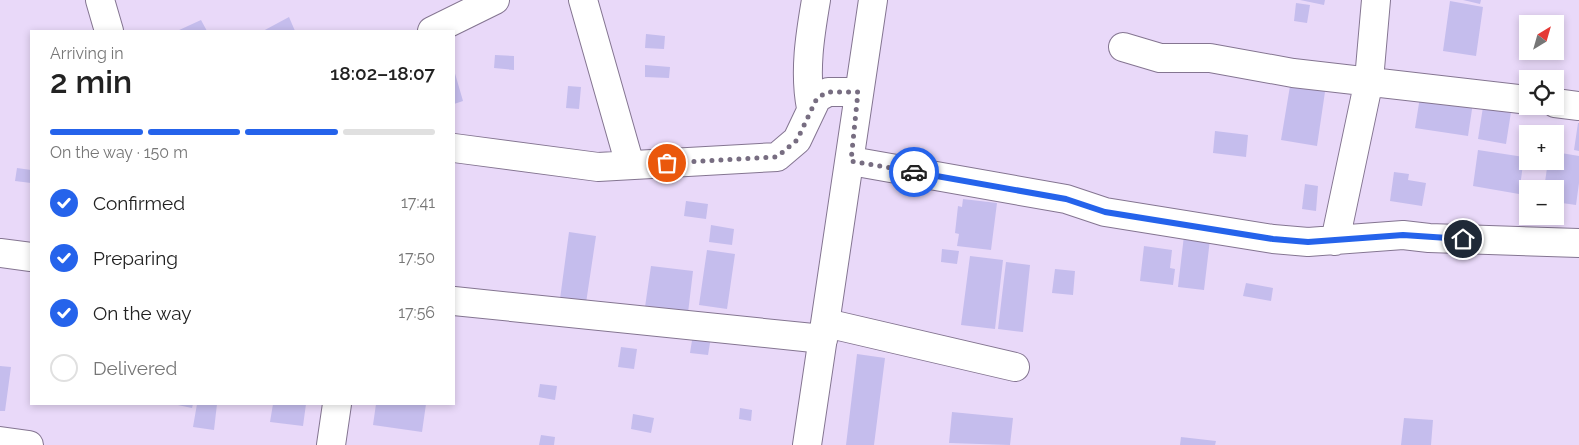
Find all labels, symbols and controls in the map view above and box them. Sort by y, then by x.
north arrow [1519,15,1564,60]
map controls [1519,15,1564,225]
text: Arriving in [50,44,124,63]
text: 18:02–18:07 [330,62,435,84]
text: 2 min [50,63,132,100]
button: locate [1519,70,1564,115]
button: + [1519,125,1564,170]
pin [646,142,688,184]
text: On the way · 150 m [50,143,188,162]
courier [889,147,939,197]
icon: bag [653,149,681,177]
icon: car [900,158,928,186]
button: − [1519,180,1564,225]
icon: check [50,189,78,217]
text: Confirmed [93,192,185,214]
text: 17:41 [401,193,435,212]
pin [1442,218,1484,260]
icon: home [1449,225,1477,253]
icon: check [50,244,78,272]
text: Preparing [93,247,178,269]
text: 17:50 [398,248,435,267]
icon: check [50,299,78,327]
text: On the way [93,302,192,324]
text: 17:56 [398,303,435,322]
text: Delivered [93,357,177,379]

